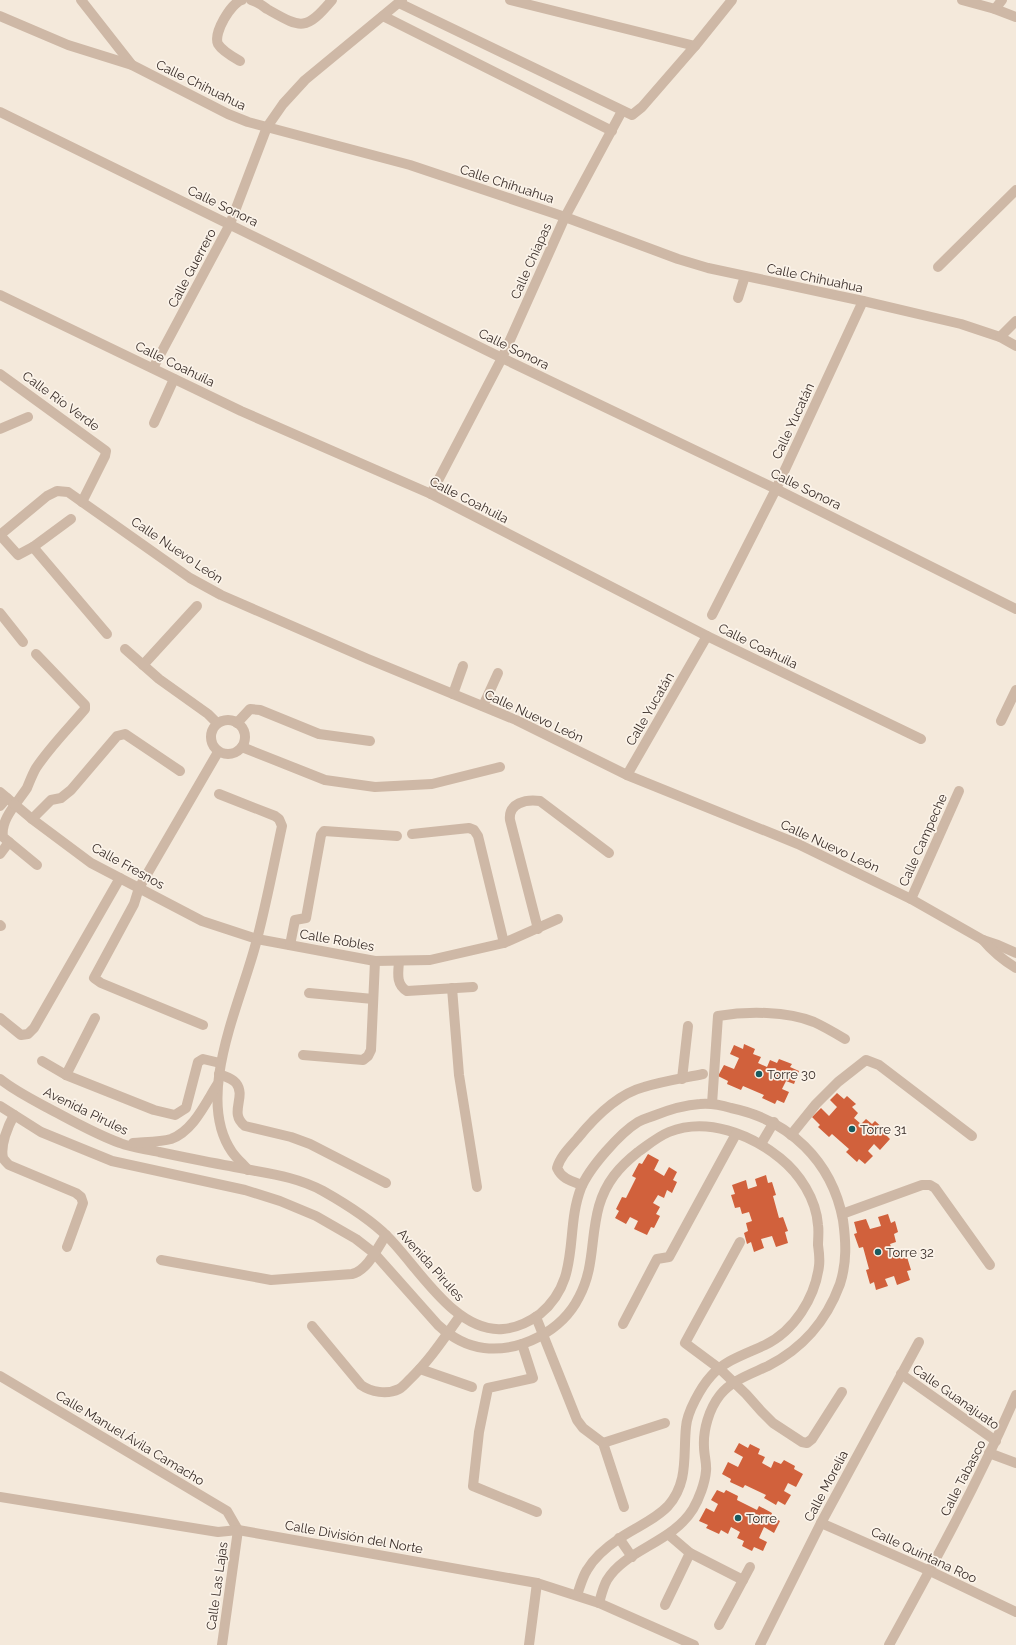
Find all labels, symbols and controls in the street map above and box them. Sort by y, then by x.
street label: Calle Chihuahua [154,57,248,113]
street label: Calle Chihuahua [458,162,556,206]
street label: Calle Sonora [185,182,261,230]
street label: Calle Chiapas [508,221,554,301]
street label: Calle Guerrero [165,226,219,310]
street label: Calle Chihuahua [765,260,865,296]
street label: Calle Sonora [476,325,552,373]
street label: Calle Coahuila [133,338,217,390]
street label: Calle Río Verde [20,368,103,434]
street label: Calle Yucatán [769,381,817,461]
street label: Calle Sonora [768,465,844,513]
street label: Calle Coahuila [427,474,511,526]
street label: Calle Nuevo León [128,514,226,586]
street label: Calle Coahuila [716,620,800,672]
street label: Calle Yucatán [623,670,677,748]
street label: Calle Nuevo León [482,687,586,745]
street label: Calle Campeche [896,791,950,889]
street label: Calle Nuevo León [778,817,882,875]
street label: Calle Fresnos [89,840,167,892]
street label: Calle Robles [299,926,375,954]
place label: Torre 30 [767,1067,816,1082]
marker: Torre 30 [754,1069,764,1079]
street label: Avenida Pirules [41,1084,131,1138]
place label: Torre 31 [860,1122,907,1137]
marker: Torre 31 [847,1124,857,1134]
street label: Avenida Pirules [395,1226,467,1304]
place label: Torre 32 [886,1245,934,1260]
marker: Torre 32 [873,1247,883,1257]
street label: Calle Guanajuato [910,1361,1002,1433]
street label: Calle Manuel Ávila Camacho [53,1388,207,1489]
street label: Calle Tabasco [937,1437,989,1519]
street label: Calle Morelia [801,1448,851,1524]
place label: Torre [746,1511,777,1526]
marker: Torre [733,1513,743,1523]
street label: Calle División del Norte [284,1517,425,1557]
street label: Calle Quintana Roo [869,1524,980,1586]
street label: Calle Las Lajas [203,1541,231,1631]

